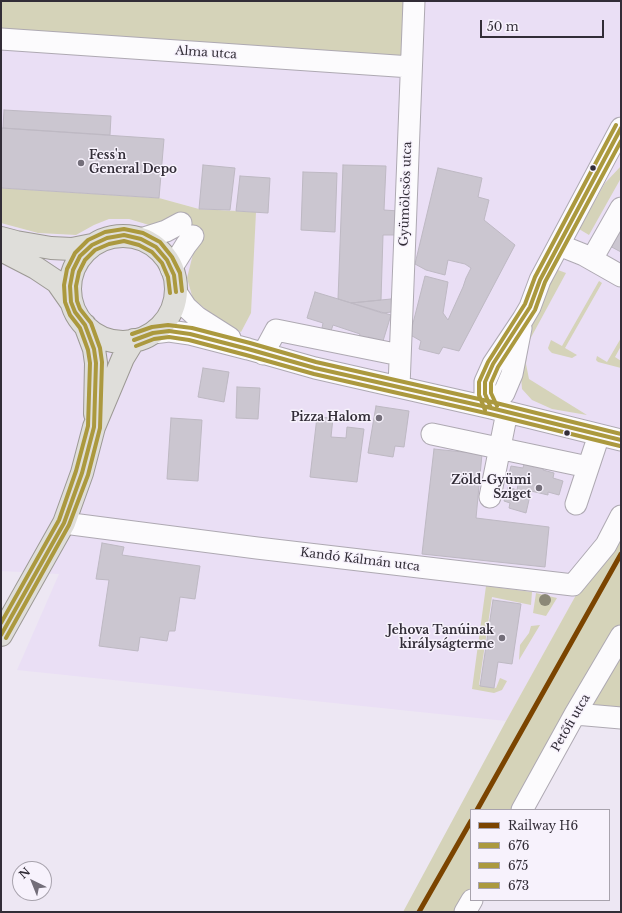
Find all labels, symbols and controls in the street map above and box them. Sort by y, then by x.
scale bar [482,12,606,38]
text: 50 m [487,19,519,34]
street label: Alma utca [175,44,237,62]
street label: Gyümölcsös utca [397,141,415,247]
place label: Fess'n General Depo [89,149,177,177]
marker: Fess'n General Depo [76,158,86,168]
unlabelled marker [588,163,598,173]
place label: Pizza Halom [291,411,371,425]
marker: Pizza Halom [374,413,384,423]
unlabelled marker [562,428,572,438]
place label: Zöld-Gyümi Sziget [451,474,531,502]
marker: Zöld-Gyümi Sziget [534,483,544,493]
street label: Kandó Kálmán utca [299,546,421,574]
place label: Jehova Tanúinak királyságterme [387,624,494,652]
marker: Jehova Tanúinak királyságterme [497,633,507,643]
street label: Petőfi utca [549,692,593,754]
legend [470,809,610,901]
text: Railway H6 [508,818,578,833]
text: 676 [508,838,529,853]
text: 675 [508,858,528,873]
north arrow [12,861,52,901]
text: N [16,864,33,882]
text: 673 [508,878,529,893]

